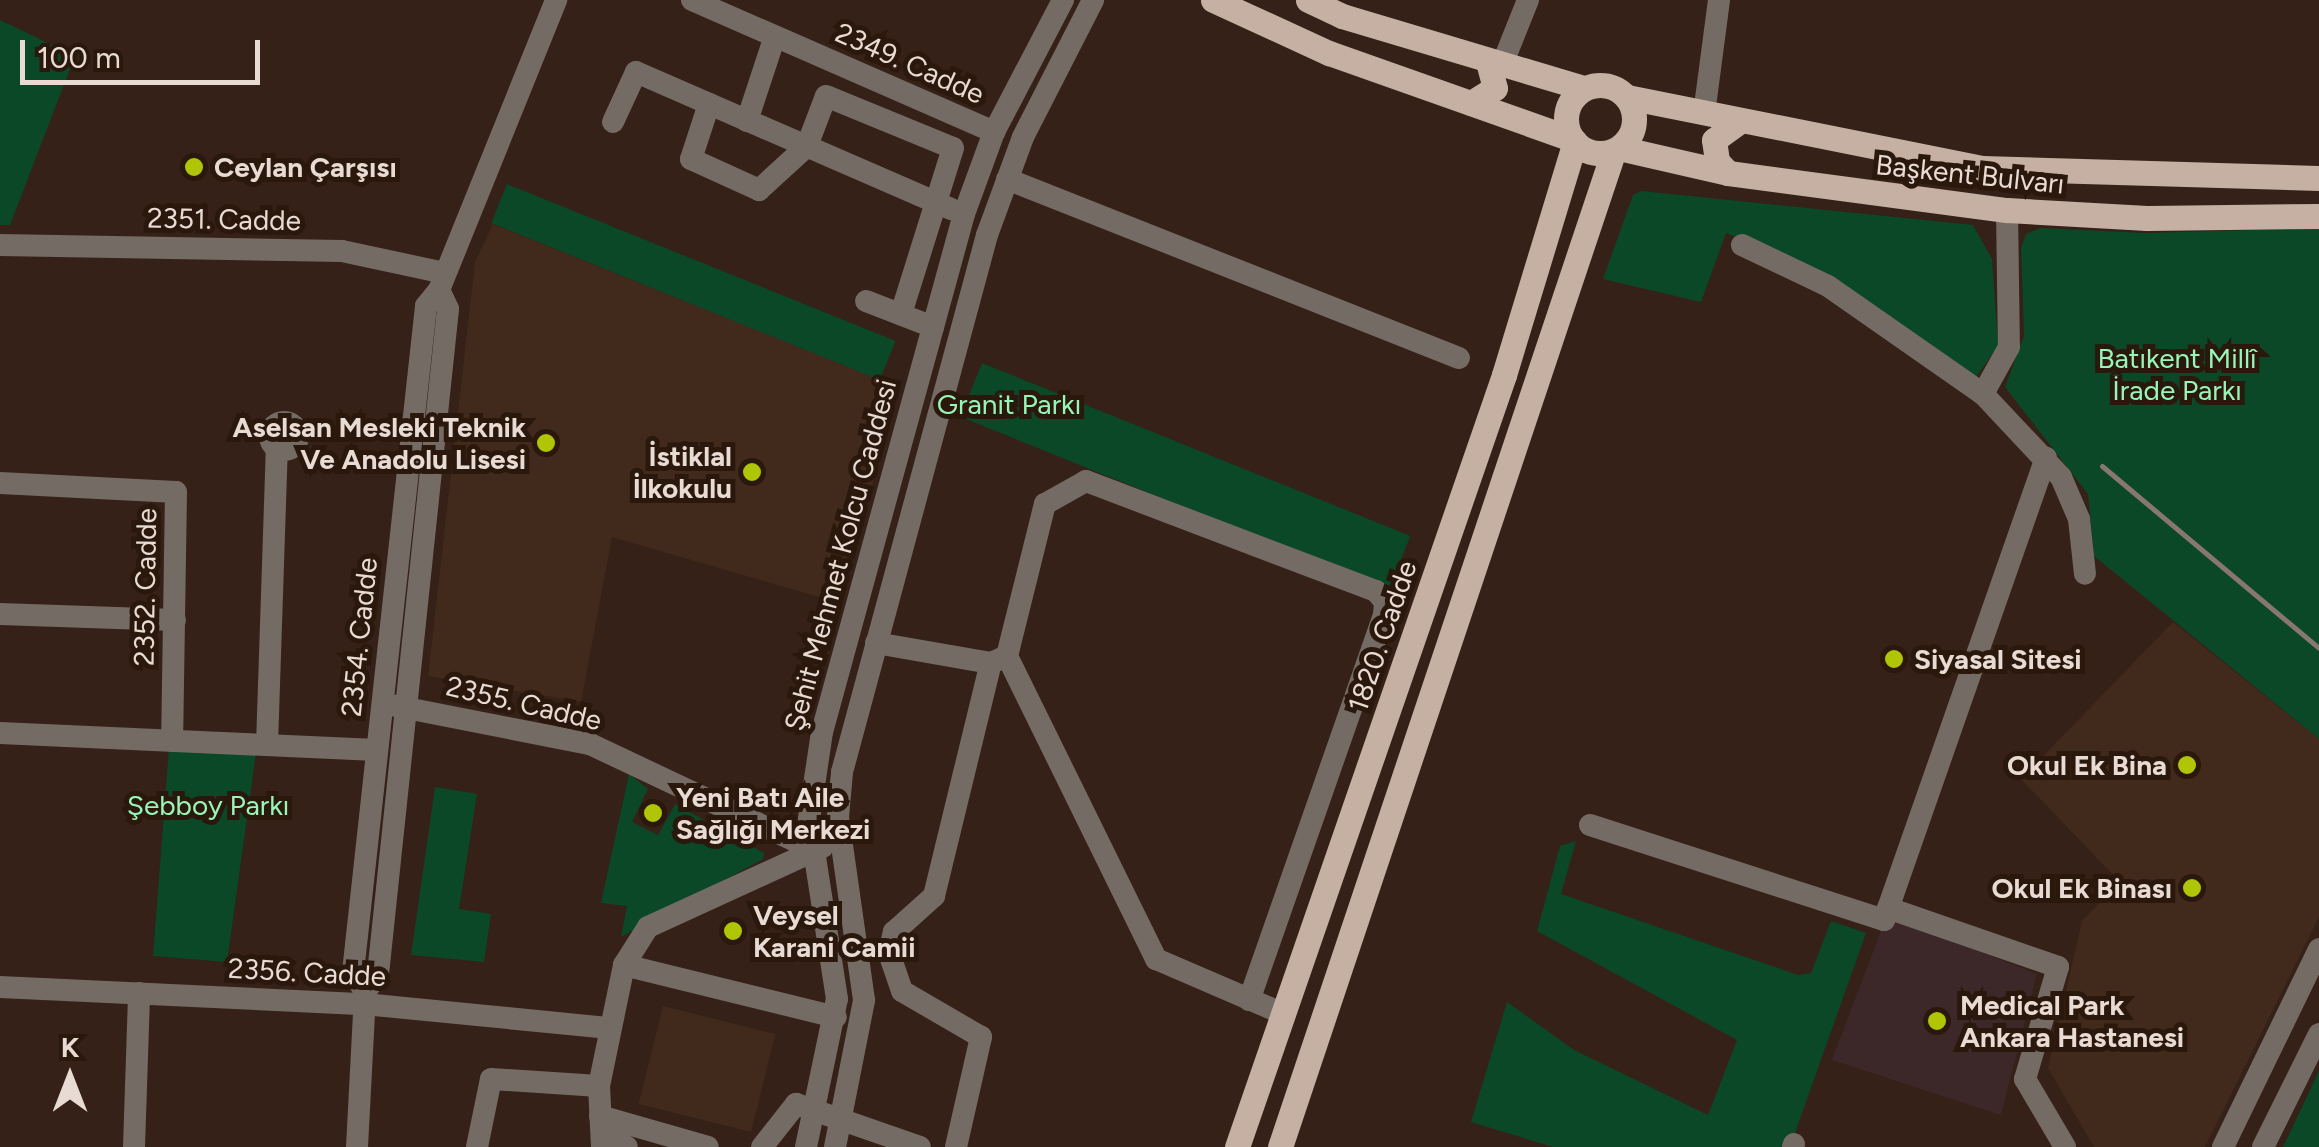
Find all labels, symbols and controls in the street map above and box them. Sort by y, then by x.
street label: 2349. Cadde [830,15,990,111]
scale bar [25,20,265,82]
text: 100 m [37,39,121,76]
street label: Başkent Bulvarı [1874,147,2066,201]
place label: Ceylan Çarşısı [214,150,397,184]
marker: Ceylan Çarşısı [183,156,205,178]
street label: 2351. Cadde [147,201,301,237]
park label: Batıkent Millî İrade Parkı [2097,341,2257,407]
street label: Şehit Mehmet Kolcu Caddesi [777,376,903,734]
park label: Granit Parkı [937,387,1081,421]
place label: Aselsan Mesleki Teknik Ve Anadolu Lisesi [233,410,526,476]
marker: Aselsan Mesleki Teknik Ve Anadolu Lisesi [535,432,557,454]
place label: İstiklal İlkokulu [633,439,732,505]
marker: İstiklal İlkokulu [741,461,763,483]
street label: 2352. Cadde [127,508,163,666]
street label: 2354. Cadde [334,556,384,718]
street label: 1820. Cadde [1340,556,1424,716]
place label: Siyasal Sitesi [1914,642,2082,676]
marker: Siyasal Sitesi [1883,648,1905,670]
street label: 2355. Cadde [443,669,605,737]
place label: Okul Ek Bina [2007,748,2167,782]
marker: Okul Ek Bina [2176,754,2198,776]
place label: Yeni Batı Aile Sağlığı Merkezi [676,780,870,846]
park label: Şebboy Parkı [127,788,289,822]
marker: Yeni Batı Aile Sağlığı Merkezi [640,800,666,826]
place label: Okul Ek Binası [1992,871,2172,905]
marker: Okul Ek Binası [2181,877,2203,899]
place label: Veysel Karani Camii [753,898,915,964]
marker: Veysel Karani Camii [722,920,744,942]
street label: 2356. Cadde [227,951,387,993]
place label: Medical Park Ankara Hastanesi [1960,988,2184,1054]
marker: Medical Park Ankara Hastanesi [1924,1008,1950,1034]
north arrow [20,1027,120,1127]
text: K [61,1030,79,1064]

